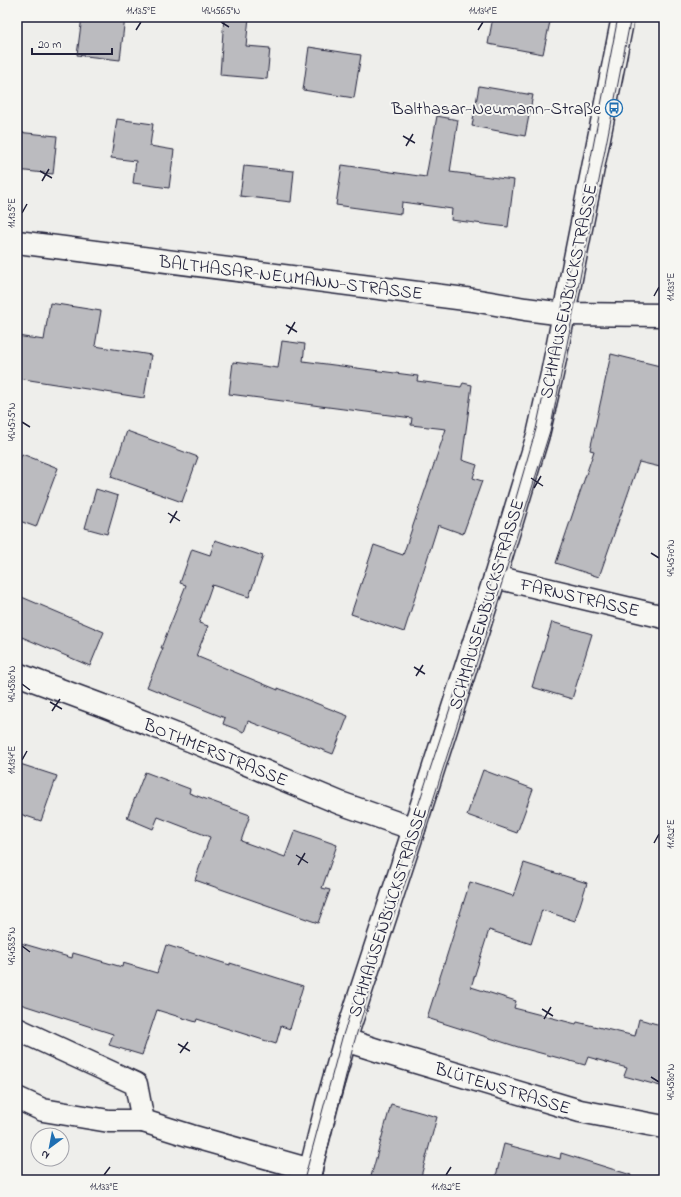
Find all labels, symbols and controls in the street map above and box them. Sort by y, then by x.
text: 11.135°E [126,4,156,19]
text: 49.4565°N [202,4,241,19]
text: 11.134°E [469,4,497,19]
scale bar [32,30,112,56]
text: 20 m [38,36,61,54]
place label: Balthasar-Neumann-Straße [391,97,602,123]
bus stop icon: Balthasar-Neumann-Straße [604,98,624,118]
street label: SCHMAUSENBUCKSTRASSE [534,182,605,401]
text: 11.135°E [5,198,20,228]
street label: BALTHASAR-NEUMANN-STRASSE [156,250,424,308]
text: 11.133°E [664,273,679,301]
text: 49.4575°N [5,403,20,441]
street label: SCHMAUSENBUCKSTRASSE [443,496,532,713]
text: 49.4570°N [664,539,679,576]
street label: FARNSTRASSE [516,572,642,625]
text: 49.4580°N [5,665,20,702]
street label: BOTHMERSTRASSE [138,713,291,795]
text: 11.134°E [5,746,20,774]
street label: SCHMAUSENBUCKSTRASSE [343,804,435,1021]
text: 11.132°E [664,819,679,849]
text: 49.4585°N [5,927,20,965]
street label: BLÜTENSTRASSE [431,1057,573,1123]
text: 49.4580°N [664,1063,679,1100]
north arrow [30,1127,70,1167]
text: N [38,1146,53,1163]
text: 11.133°E [90,1180,118,1195]
text: 11.132°E [431,1180,461,1195]

